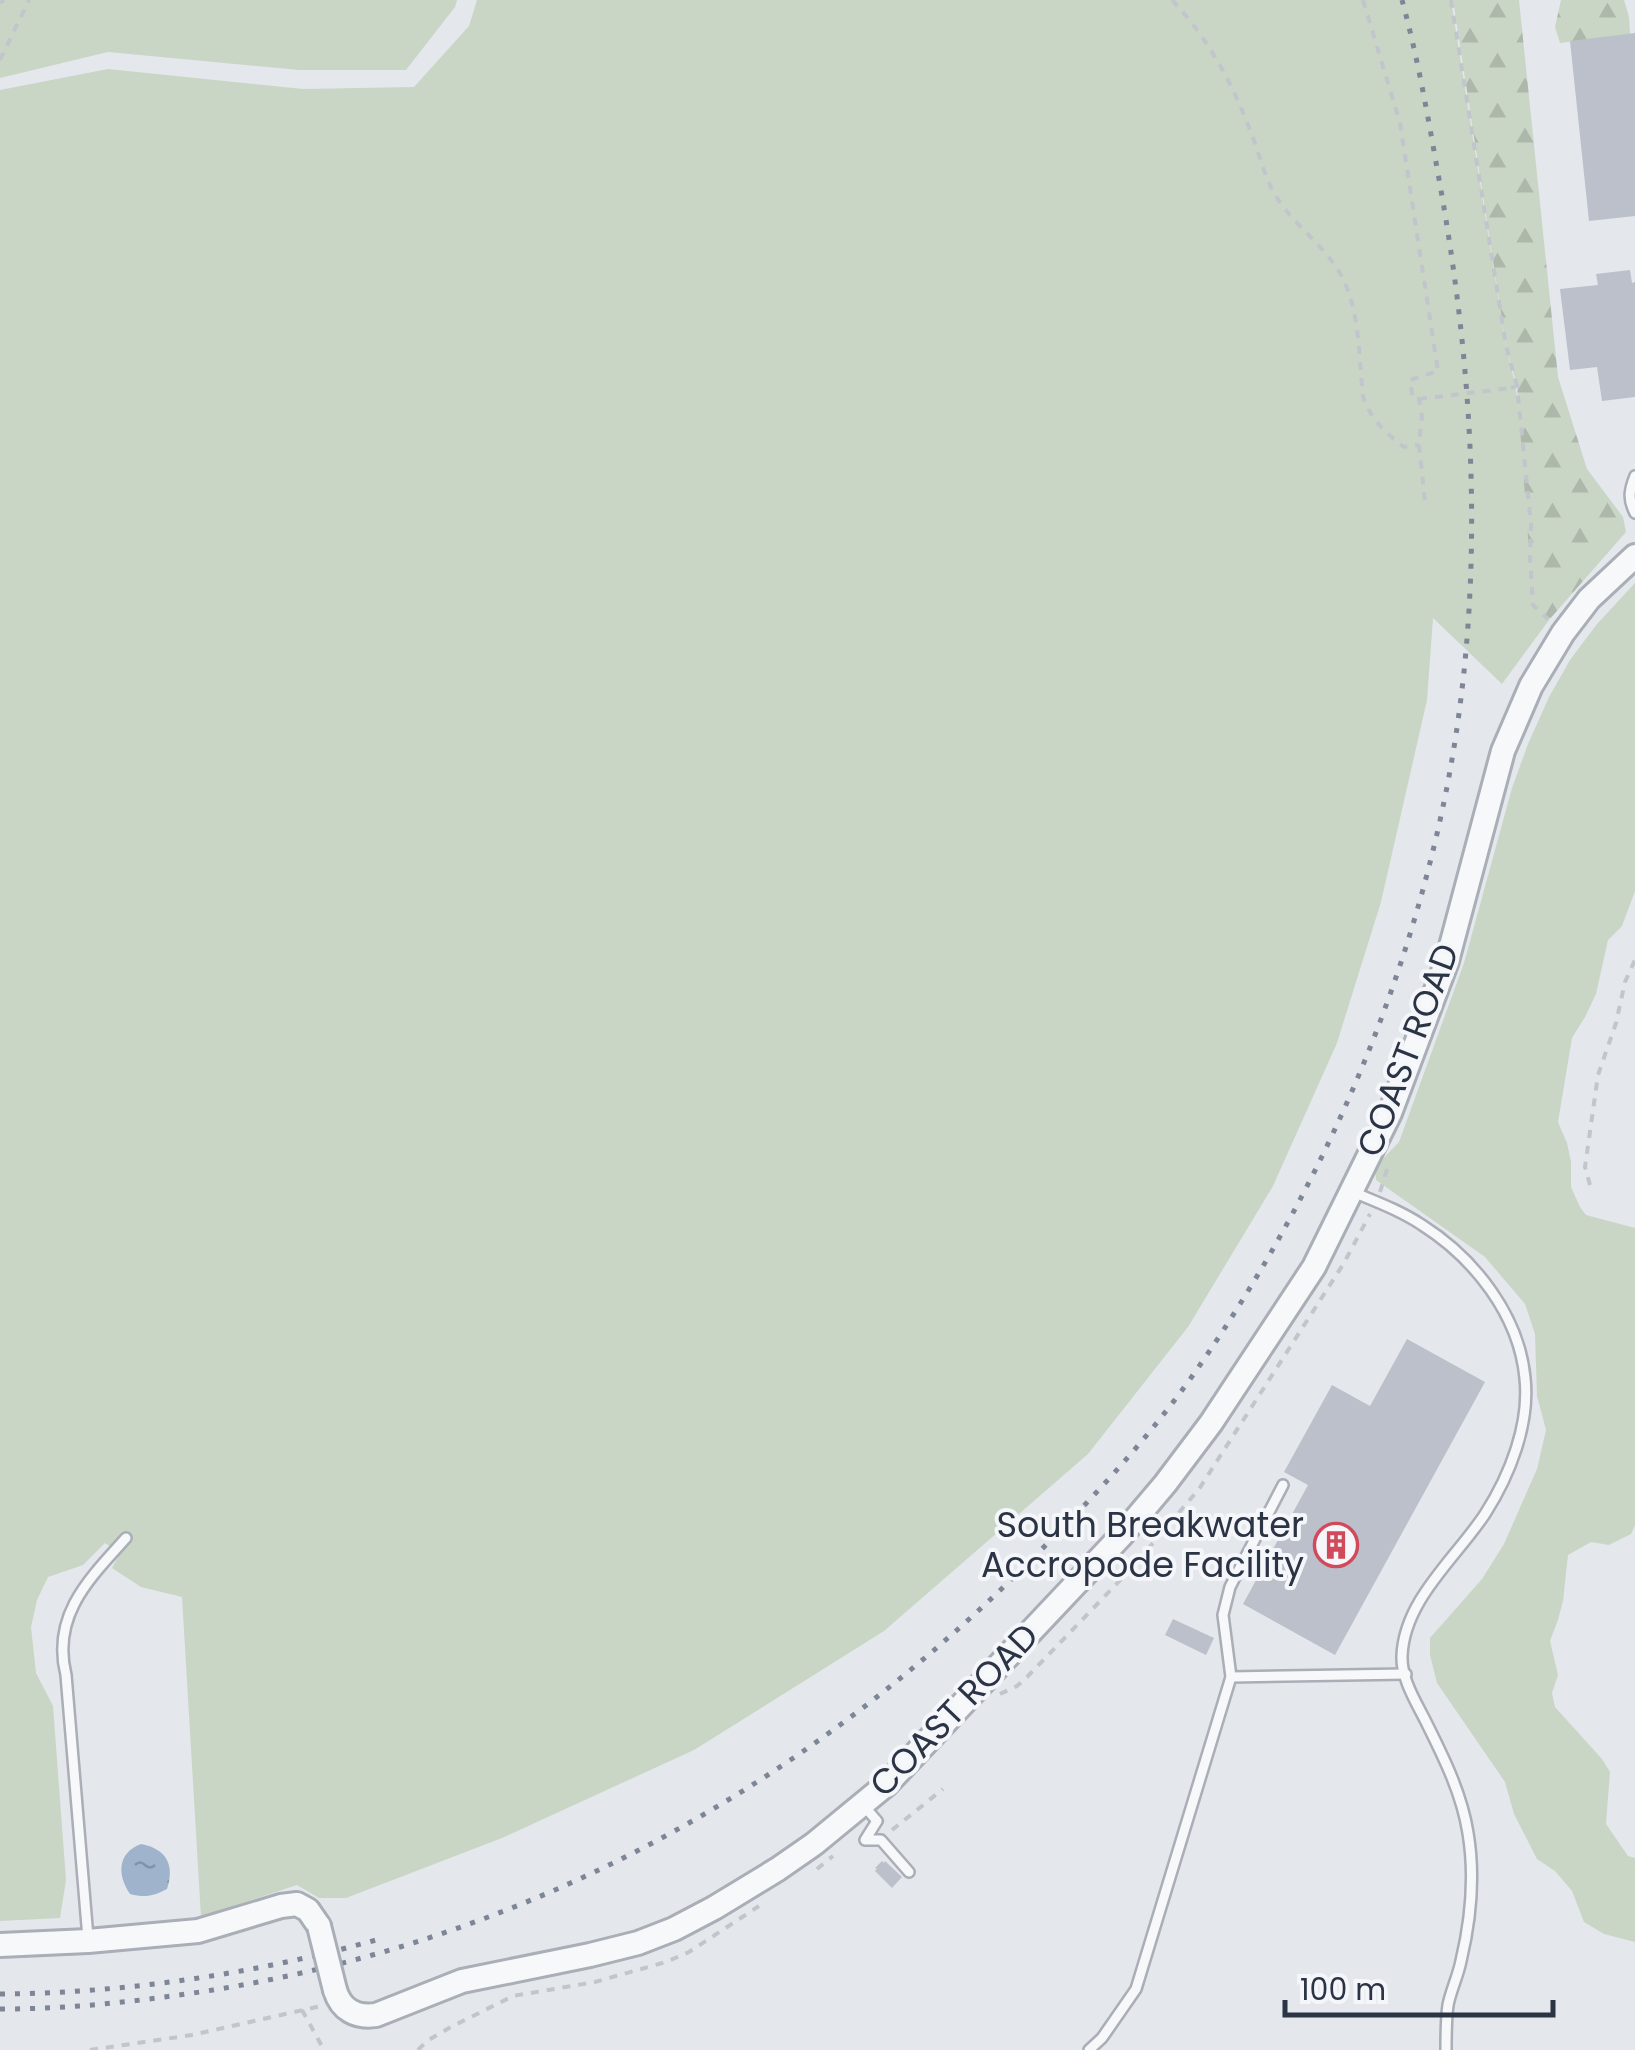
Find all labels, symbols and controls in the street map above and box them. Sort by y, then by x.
street label: COAST ROAD [1345,936,1471,1163]
place label: South Breakwater Accropode Facility [981,1500,1304,1589]
building icon: South Breakwater Accropode Facility [1313,1522,1359,1568]
street label: COAST ROAD [858,1612,1049,1807]
scale bar [1285,1955,1552,2017]
text: 100 m [1300,1968,1386,2011]

